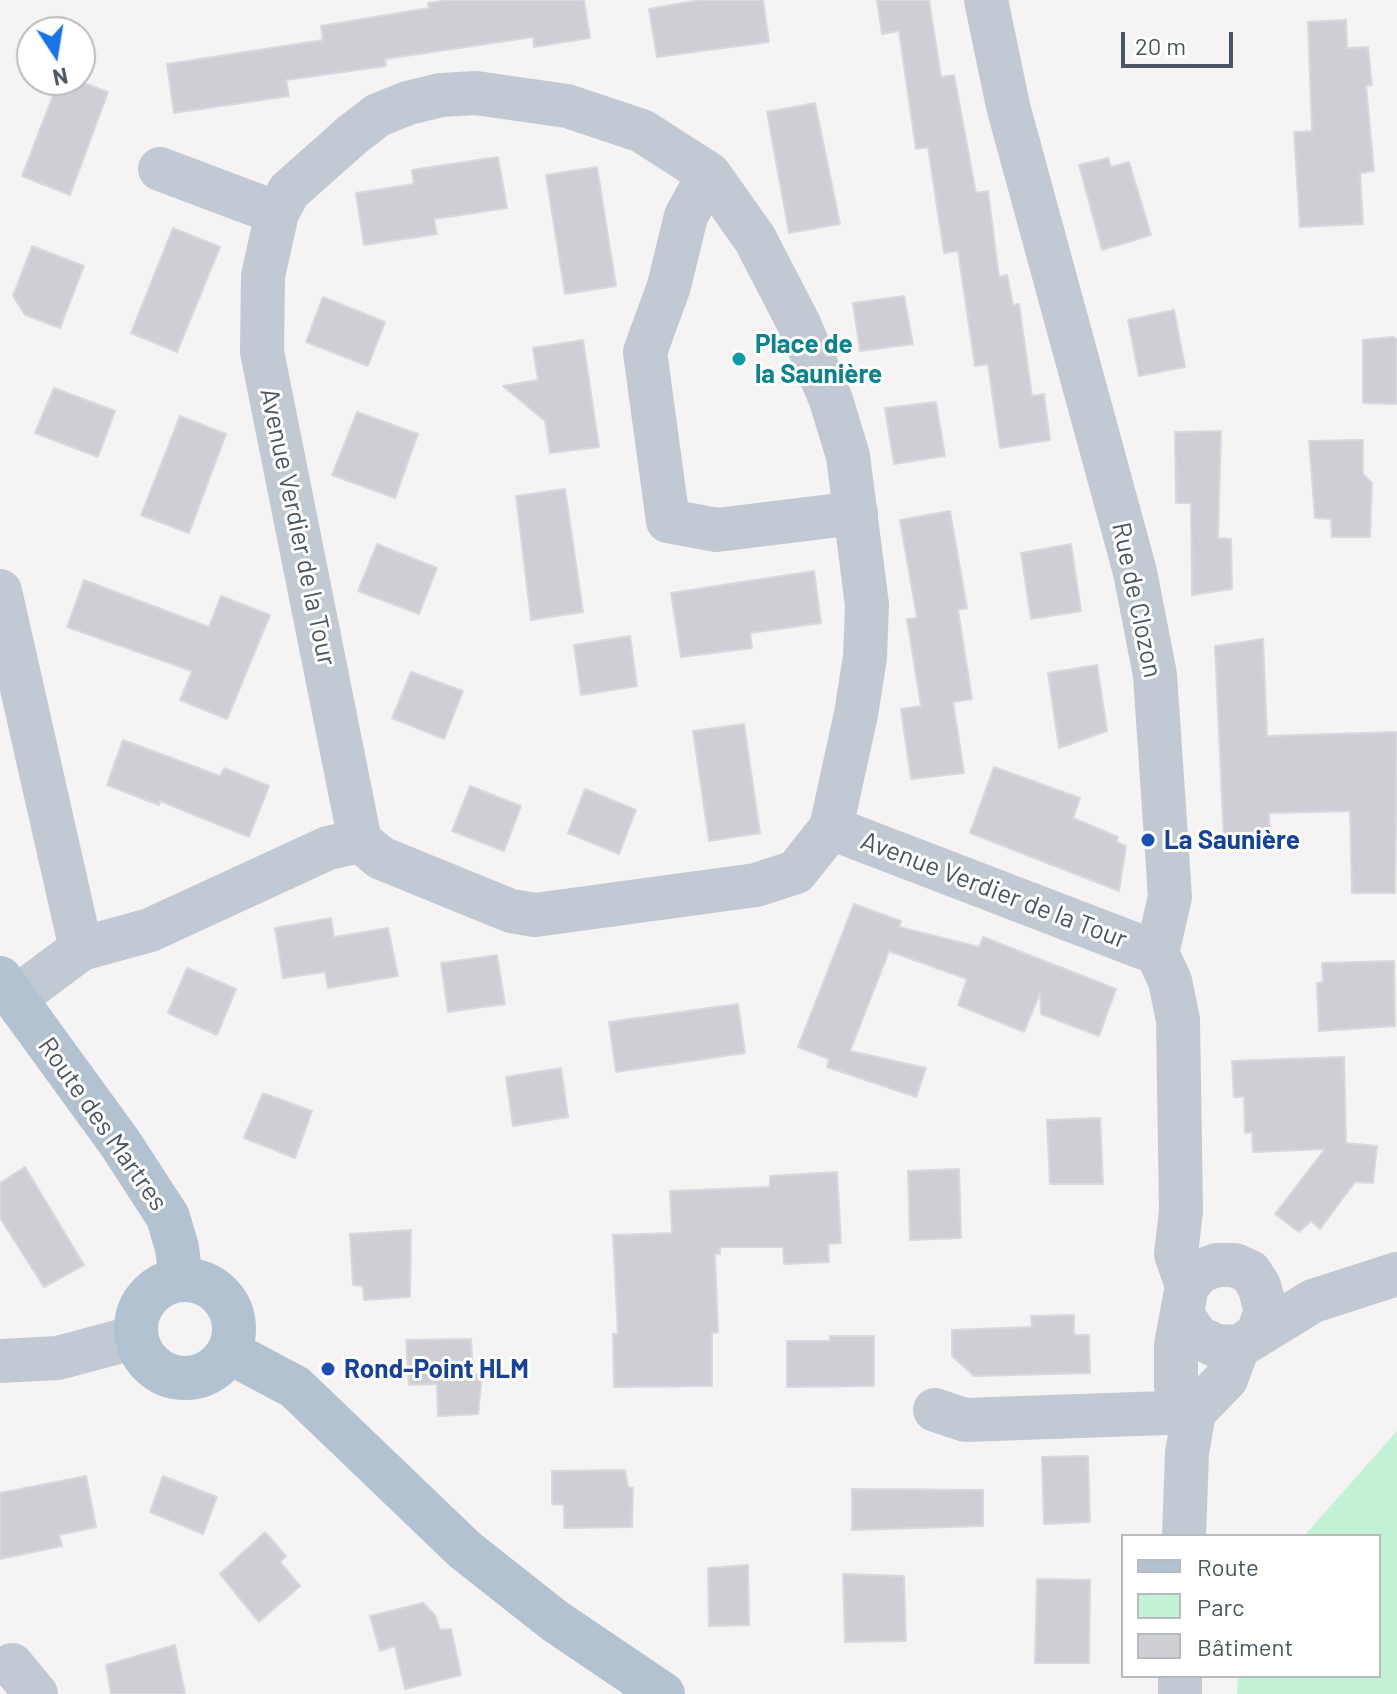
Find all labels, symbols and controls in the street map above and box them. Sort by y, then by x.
north arrow [16,16,96,96]
scale bar [1125,16,1237,66]
text: 20 m [1135,31,1186,60]
text: N [51,63,70,92]
place label: Place de la Saunière [755,328,882,390]
marker: Place de la Saunière [730,350,748,368]
street label: Avenue Verdier de la Tour [253,386,343,668]
street label: Rue de Clozon [1105,520,1169,680]
place label: La Saunière [1164,824,1300,856]
street label: Avenue Verdier de la Tour [856,825,1132,955]
marker: La Saunière [1139,831,1157,849]
street label: Route des Martres [32,1031,174,1217]
place label: Rond-Point HLM [344,1353,529,1385]
marker: Rond-Point HLM [319,1360,337,1378]
legend [1121,1534,1381,1678]
text: Route [1197,1552,1259,1581]
text: Parc [1197,1592,1245,1621]
text: Bâtiment [1197,1632,1293,1661]

